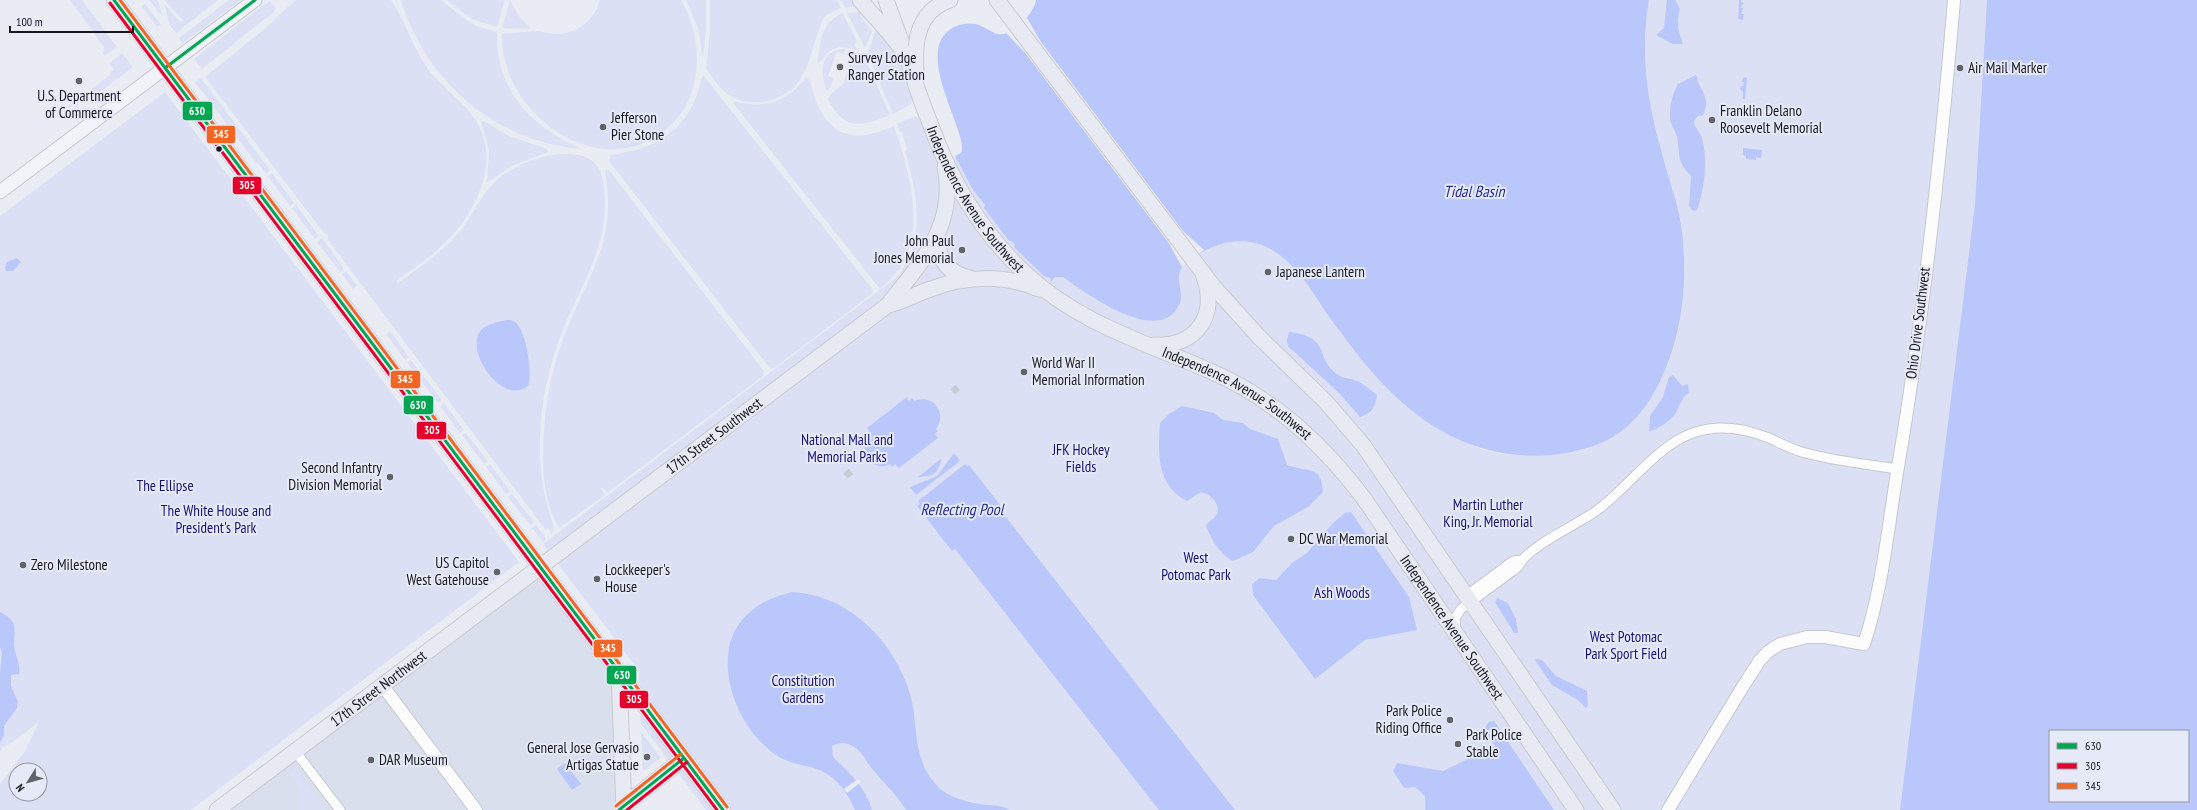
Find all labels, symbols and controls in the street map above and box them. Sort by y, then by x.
scale bar [10,8,133,34]
text: 100 m [16,14,43,29]
place label: Survey Lodge Ranger Station [848,48,925,84]
place label: Air Mail Marker [1968,58,2048,77]
marker: Survey Lodge Ranger Station [835,62,845,72]
marker: Air Mail Marker [1955,63,1965,73]
marker: U.S. Department of Commerce [74,76,84,86]
place label: U.S. Department of Commerce [37,86,121,122]
line badge: 630 [182,101,213,121]
place label: Franklin Delano Roosevelt Memorial [1720,101,1823,137]
text: 630 [189,104,205,118]
place label: Jefferson Pier Stone [610,108,664,144]
marker: Franklin Delano Roosevelt Memorial [1707,115,1717,125]
marker: Jefferson Pier Stone [598,122,608,132]
street label: Independence Avenue Southwest [923,123,1029,276]
line badge: 345 [206,125,236,144]
text: 345 [213,127,229,141]
unlabelled marker [214,144,224,154]
line badge: 305 [232,176,262,195]
text: 305 [239,178,255,192]
water label: Tidal Basin [1444,181,1505,201]
place label: John Paul Jones Memorial [873,231,955,267]
marker: John Paul Jones Memorial [957,245,967,255]
place label: Japanese Lantern [1275,262,1365,281]
street label: Ohio Drive Southwest [1901,266,1934,380]
marker: Japanese Lantern [1263,267,1273,277]
street label: Independence Avenue Southwest [1159,342,1316,443]
place label: World War II Memorial Information [1032,353,1145,389]
marker: World War II Memorial Information [1019,367,1029,377]
line badge: 345 [390,370,421,389]
text: 345 [397,372,413,386]
street label: 17th Street Southwest [662,393,766,478]
line badge: 630 [403,395,434,415]
text: 630 [410,398,426,412]
line badge: 305 [416,421,447,440]
text: 305 [424,423,440,437]
park label: National Mall and Memorial Parks [801,430,893,466]
park label: JFK Hockey Fields [1051,440,1110,476]
place label: Second Infantry Division Memorial [288,458,382,494]
marker: Second Infantry Division Memorial [385,472,395,482]
park label: The Ellipse [136,476,194,495]
park label: Martin Luther King, Jr. Memorial [1443,495,1533,531]
water label: Reflecting Pool [921,499,1005,519]
park label: The White House and President's Park [161,501,271,537]
place label: DC War Memorial [1299,529,1388,548]
marker: DC War Memorial [1286,534,1296,544]
park label: West Potomac Park [1161,548,1231,584]
street label: Independence Avenue Southwest [1396,551,1508,703]
place label: US Capitol West Gatehouse [406,553,489,589]
place label: Zero Milestone [31,555,108,574]
marker: Zero Milestone [18,560,28,570]
place label: Lockkeeper's House [605,560,670,596]
marker: US Capitol West Gatehouse [492,567,502,577]
marker: Lockkeeper's House [592,574,602,584]
park label: Ash Woods [1314,583,1370,602]
park label: West Potomac Park Sport Field [1585,627,1667,663]
line badge: 345 [593,639,623,658]
text: 345 [600,641,616,655]
street label: 17th Street Northwest [326,646,430,730]
line badge: 630 [606,665,637,685]
text: 630 [614,668,630,682]
park label: Constitution Gardens [771,671,835,707]
line badge: 305 [619,690,649,709]
text: 305 [626,692,642,706]
place label: Park Police Riding Office [1376,701,1442,737]
marker: Park Police Riding Office [1445,715,1455,725]
place label: Park Police Stable [1466,725,1522,761]
legend [2049,730,2189,802]
place label: General Jose Gervasio Artigas Statue [527,738,639,774]
text: 630 [2085,738,2101,753]
marker: Park Police Stable [1453,739,1463,749]
place label: DAR Museum [379,750,448,769]
marker: General Jose Gervasio Artigas Statue [642,752,652,762]
marker: DAR Museum [366,755,376,765]
text: 305 [2085,758,2101,773]
north arrow [8,762,48,802]
text: 345 [2085,778,2101,793]
text: N [13,781,27,795]

